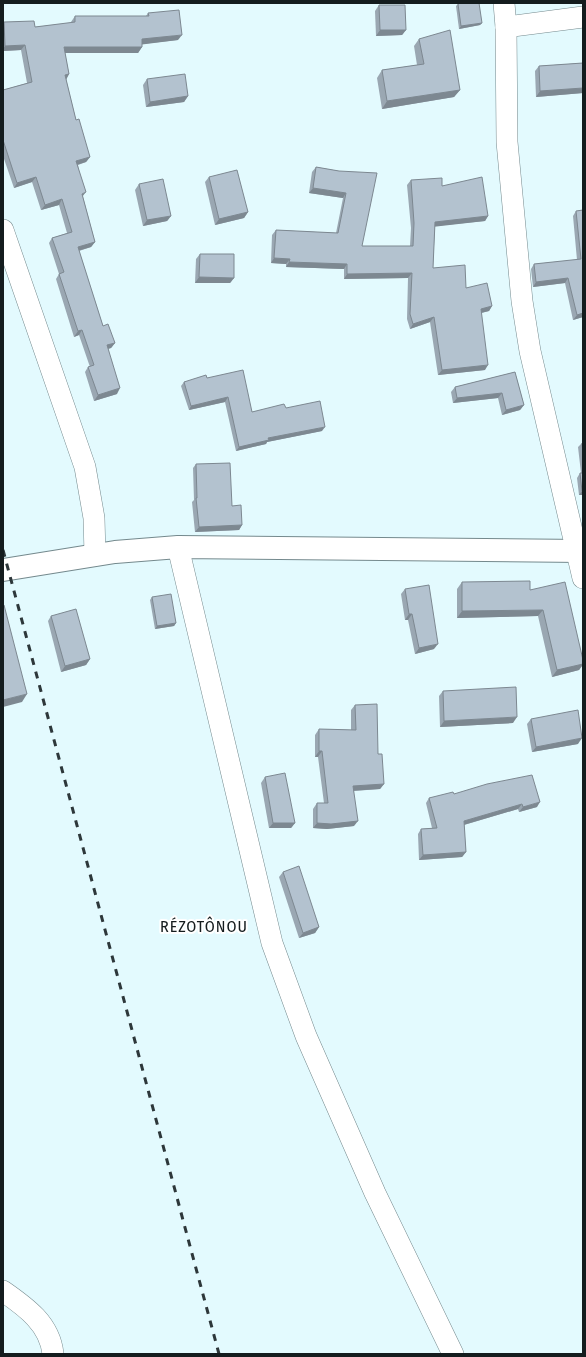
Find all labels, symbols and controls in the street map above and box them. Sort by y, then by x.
district label: RÉZOTÔNOU [160,916,248,936]

